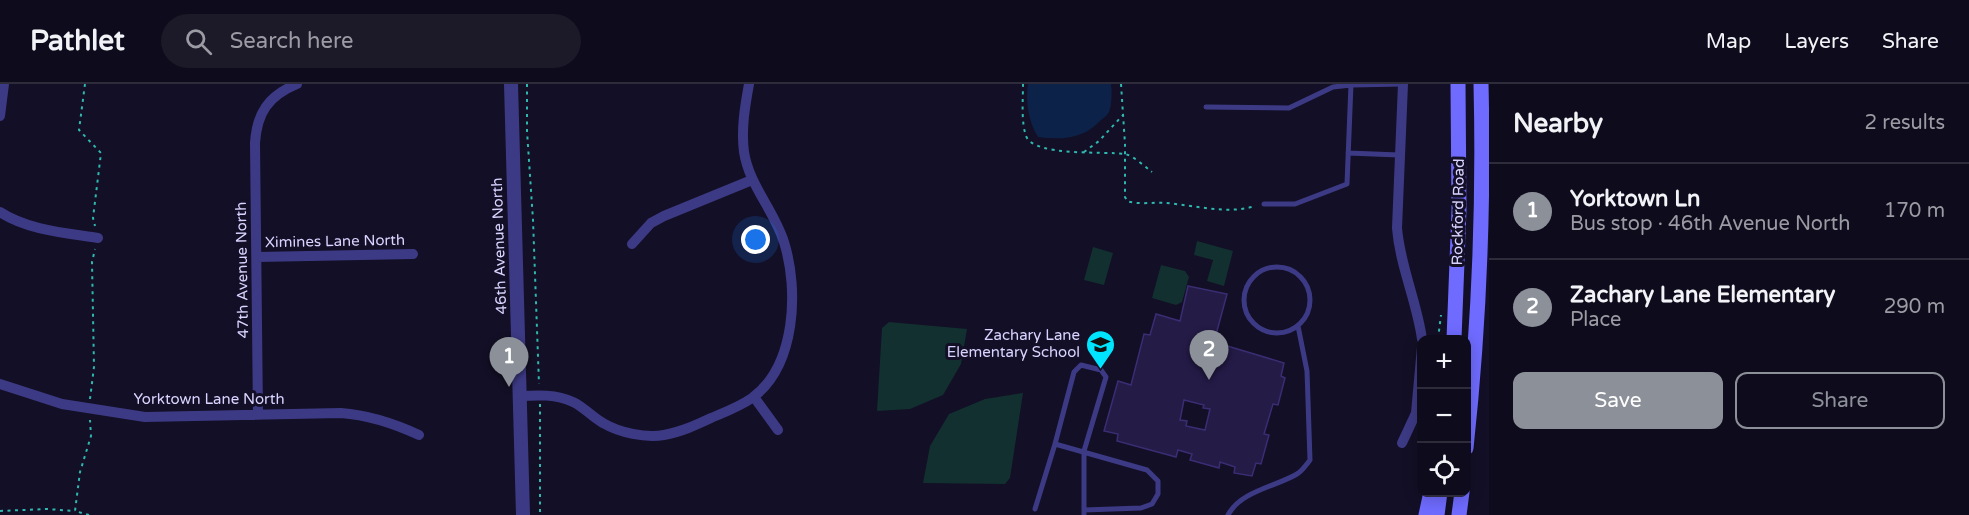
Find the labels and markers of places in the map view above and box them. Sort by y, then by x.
place label: Zachary Lane Elementary School [947,326,1080,361]
school or university icon: Zachary Lane Elementary School [1085,328,1117,370]
pin: 2 [1190,330,1228,380]
pin: 1 [490,338,528,387]

